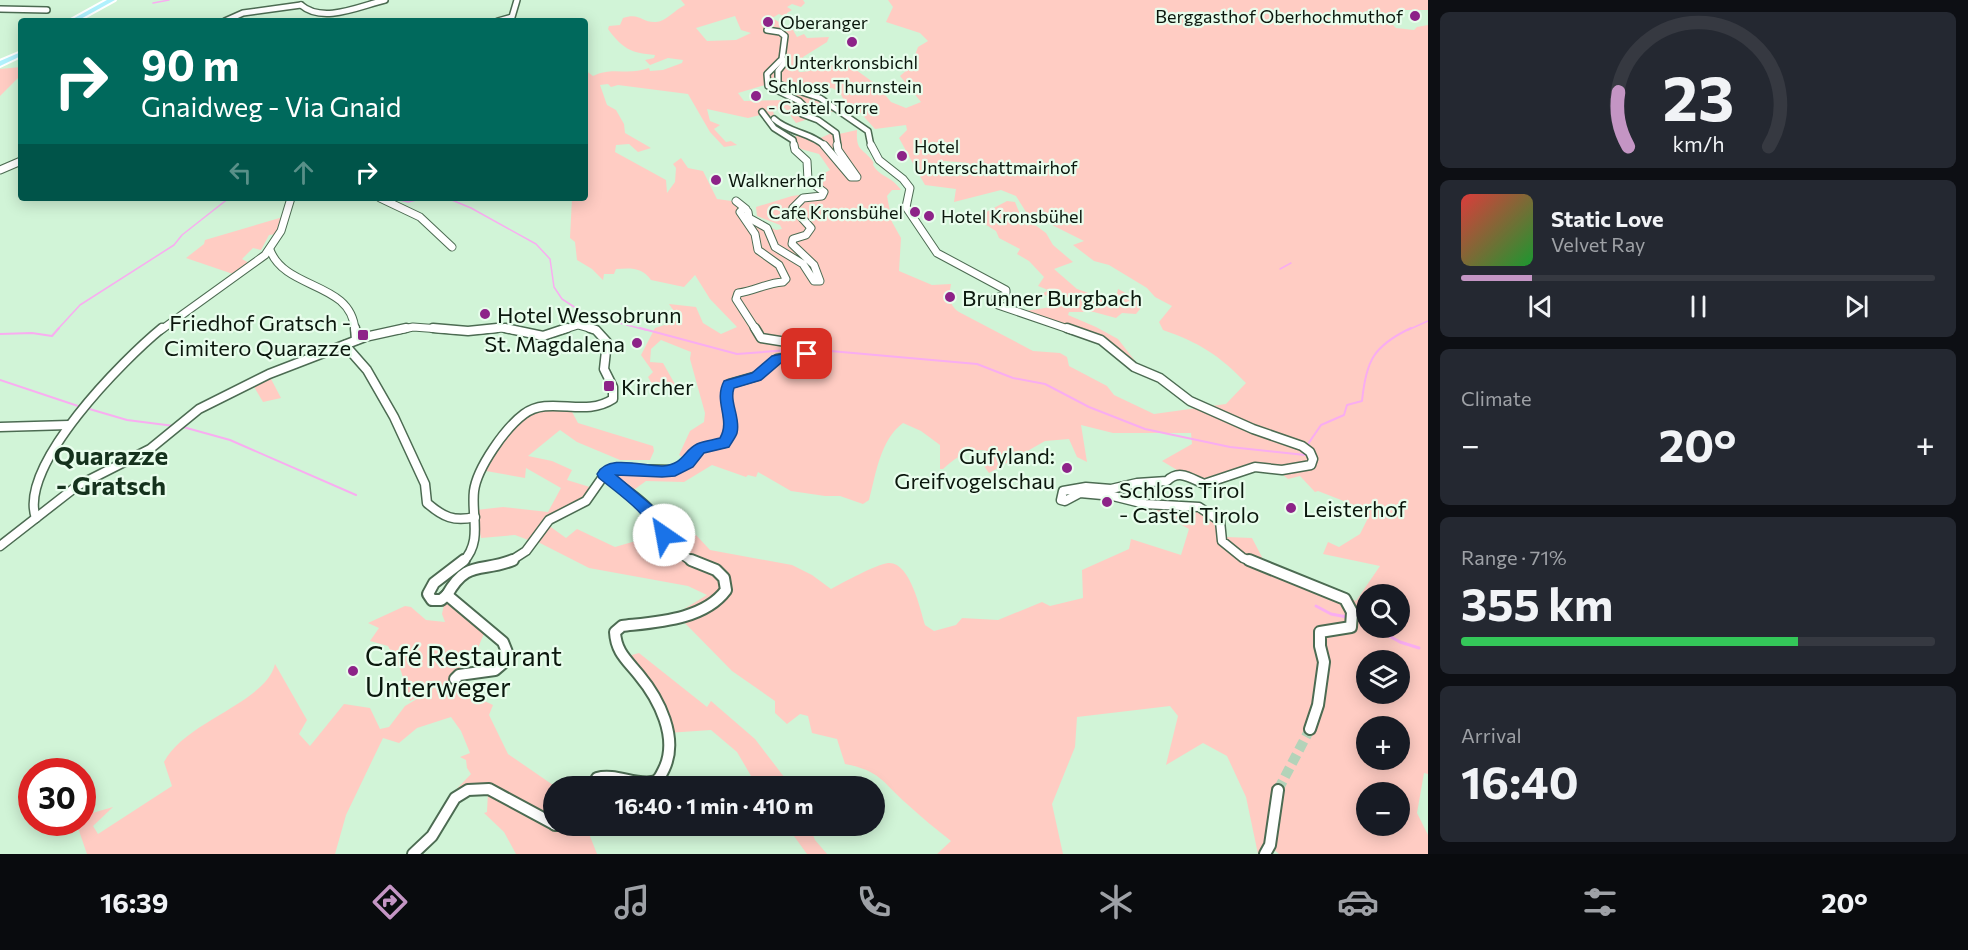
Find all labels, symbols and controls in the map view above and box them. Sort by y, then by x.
place label: Berggasthof Oberhochmuthof [1155,5,1404,27]
marker: Berggasthof Oberhochmuthof [1408,9,1422,23]
place label: Oberanger [780,11,868,33]
marker: Oberanger [761,15,775,29]
marker: Unterkronsbichl [845,35,859,49]
text: 90 m [141,38,240,90]
icon: right [42,42,120,120]
place label: Unterkronsbichl [786,51,918,73]
text: 23 [1662,58,1734,134]
place label: Schloss Thurnstein - Castel Torre [768,75,922,118]
marker: Schloss Thurnstein - Castel Torre [749,89,763,103]
text: Gnaidweg - Via Gnaid [141,90,401,123]
text: km/h [1672,131,1724,157]
place label: Hotel Unterschattmairhof [914,135,1079,178]
marker: Hotel Unterschattmairhof [895,149,909,163]
icon: left [224,156,257,189]
icon: ahead [287,156,320,189]
icon: right [350,156,383,189]
place label: Walknerhof [728,169,825,191]
marker: Walknerhof [709,173,723,187]
place label: Cafe Kronsbühel [768,201,903,223]
marker: Cafe Kronsbühel [908,205,922,219]
place label: Hotel Kronsbühel [941,205,1083,227]
text: Static Love [1551,205,1664,232]
marker: Hotel Kronsbühel [922,209,936,223]
text: Velvet Ray [1551,232,1645,256]
place label: Brunner Burgbach [962,284,1142,311]
marker: Brunner Burgbach [943,290,957,304]
icon: previous [1524,290,1557,323]
icon: pause [1682,290,1715,323]
icon: next [1840,290,1873,323]
place label: Hotel Wessobrunn [497,301,682,328]
marker: Hotel Wessobrunn [478,307,492,321]
place label: Friedhof Gratsch - Cimitero Quarazze [164,309,351,361]
marker: Friedhof Gratsch - Cimitero Quarazze [356,328,370,342]
pin [781,328,832,379]
place label: St. Magdalena [484,330,625,357]
marker: St. Magdalena [630,336,644,350]
icon: arrive [790,337,823,370]
place label: Kircher [621,373,694,400]
marker: Kircher [602,379,616,393]
text: Climate [1461,386,1531,410]
text: 20° [1659,416,1737,471]
text: − [1461,423,1480,464]
text: + [1916,423,1935,464]
district label: Quarazze - Gratsch [54,439,168,500]
place label: Gufyland: Greifvogelschau [894,442,1055,494]
marker: Gufyland: Greifvogelschau [1060,461,1074,475]
place label: Schloss Tirol - Castel Tirolo [1119,476,1259,528]
marker: Schloss Tirol - Castel Tirolo [1100,495,1114,509]
place label: Leisterhof [1303,495,1407,522]
marker: Leisterhof [1284,501,1298,515]
position arrow [632,503,696,567]
text: Range · 71% [1461,545,1567,569]
text: 355 km [1461,575,1613,630]
map controls [1356,584,1410,836]
button: search [1356,584,1410,638]
place label: Café Restaurant Unterweger [365,639,562,703]
button: layers [1356,650,1410,704]
marker: Café Restaurant Unterweger [346,664,360,678]
button: + [1356,716,1410,770]
text: Arrival [1461,723,1522,747]
text: 16:40 [1461,753,1579,808]
speed limit sign: 30 [18,758,96,836]
button: − [1356,782,1410,836]
text: 16:40 · 1 min · 410 m [615,792,813,819]
icon: directions [369,881,411,923]
icon: music [611,881,653,923]
icon: phone [853,881,895,923]
icon: climate [1095,881,1137,923]
icon: car [1337,881,1379,923]
icon: filters [1579,881,1621,923]
text: 16:39 [100,886,168,919]
text: 20° [1821,886,1868,919]

